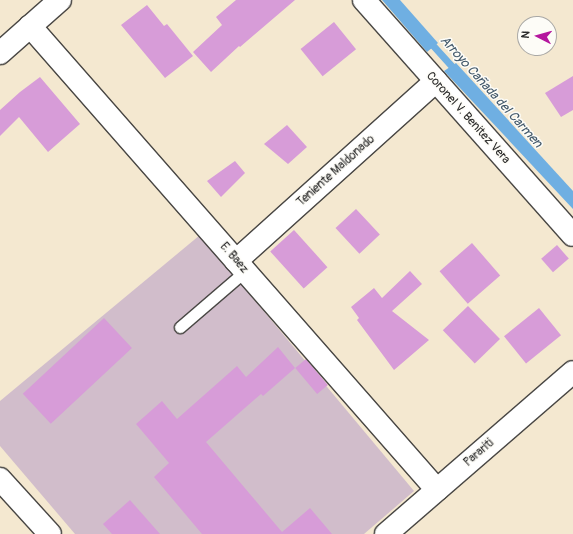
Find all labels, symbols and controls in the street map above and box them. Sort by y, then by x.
north arrow [517,16,557,56]
text: N [519,30,532,39]
water label: Arroyo Cañada del Carmen [437,33,545,151]
street label: Coronel V. Benitez Vera [423,69,513,167]
street label: Teniente Maldonado [294,132,378,210]
street label: E. Baez [217,240,251,276]
street label: Parariti [461,436,497,470]

